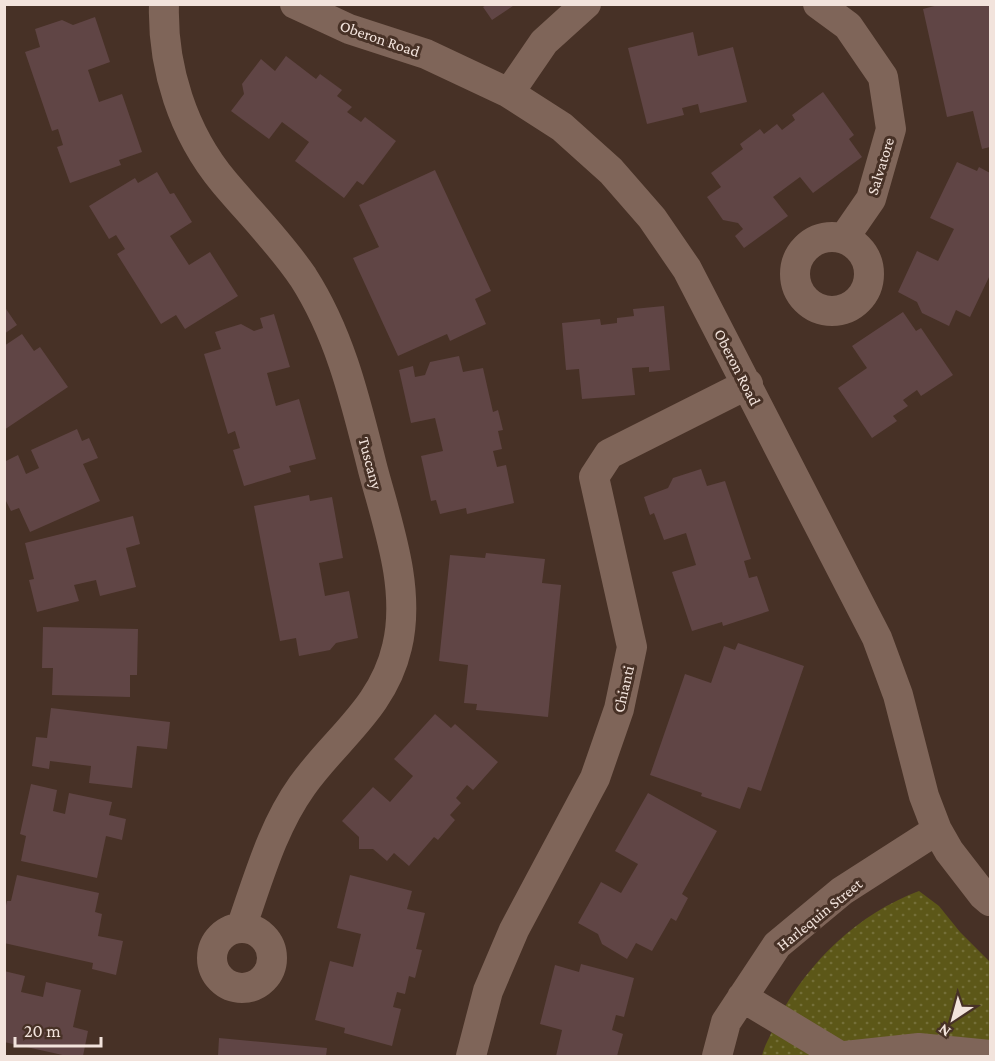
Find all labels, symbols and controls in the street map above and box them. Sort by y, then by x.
street label: Oberon Road [338,17,423,60]
street label: Salvatore [864,135,897,197]
street label: Oberon Road [711,326,764,409]
street label: Tuscany [354,435,386,492]
street label: Chianti [610,664,637,714]
street label: Harlequin Street [773,874,867,955]
north arrow [923,989,983,1049]
scale bar [15,1010,100,1048]
text: 20 m [24,1021,61,1041]
text: N [935,1021,954,1041]

